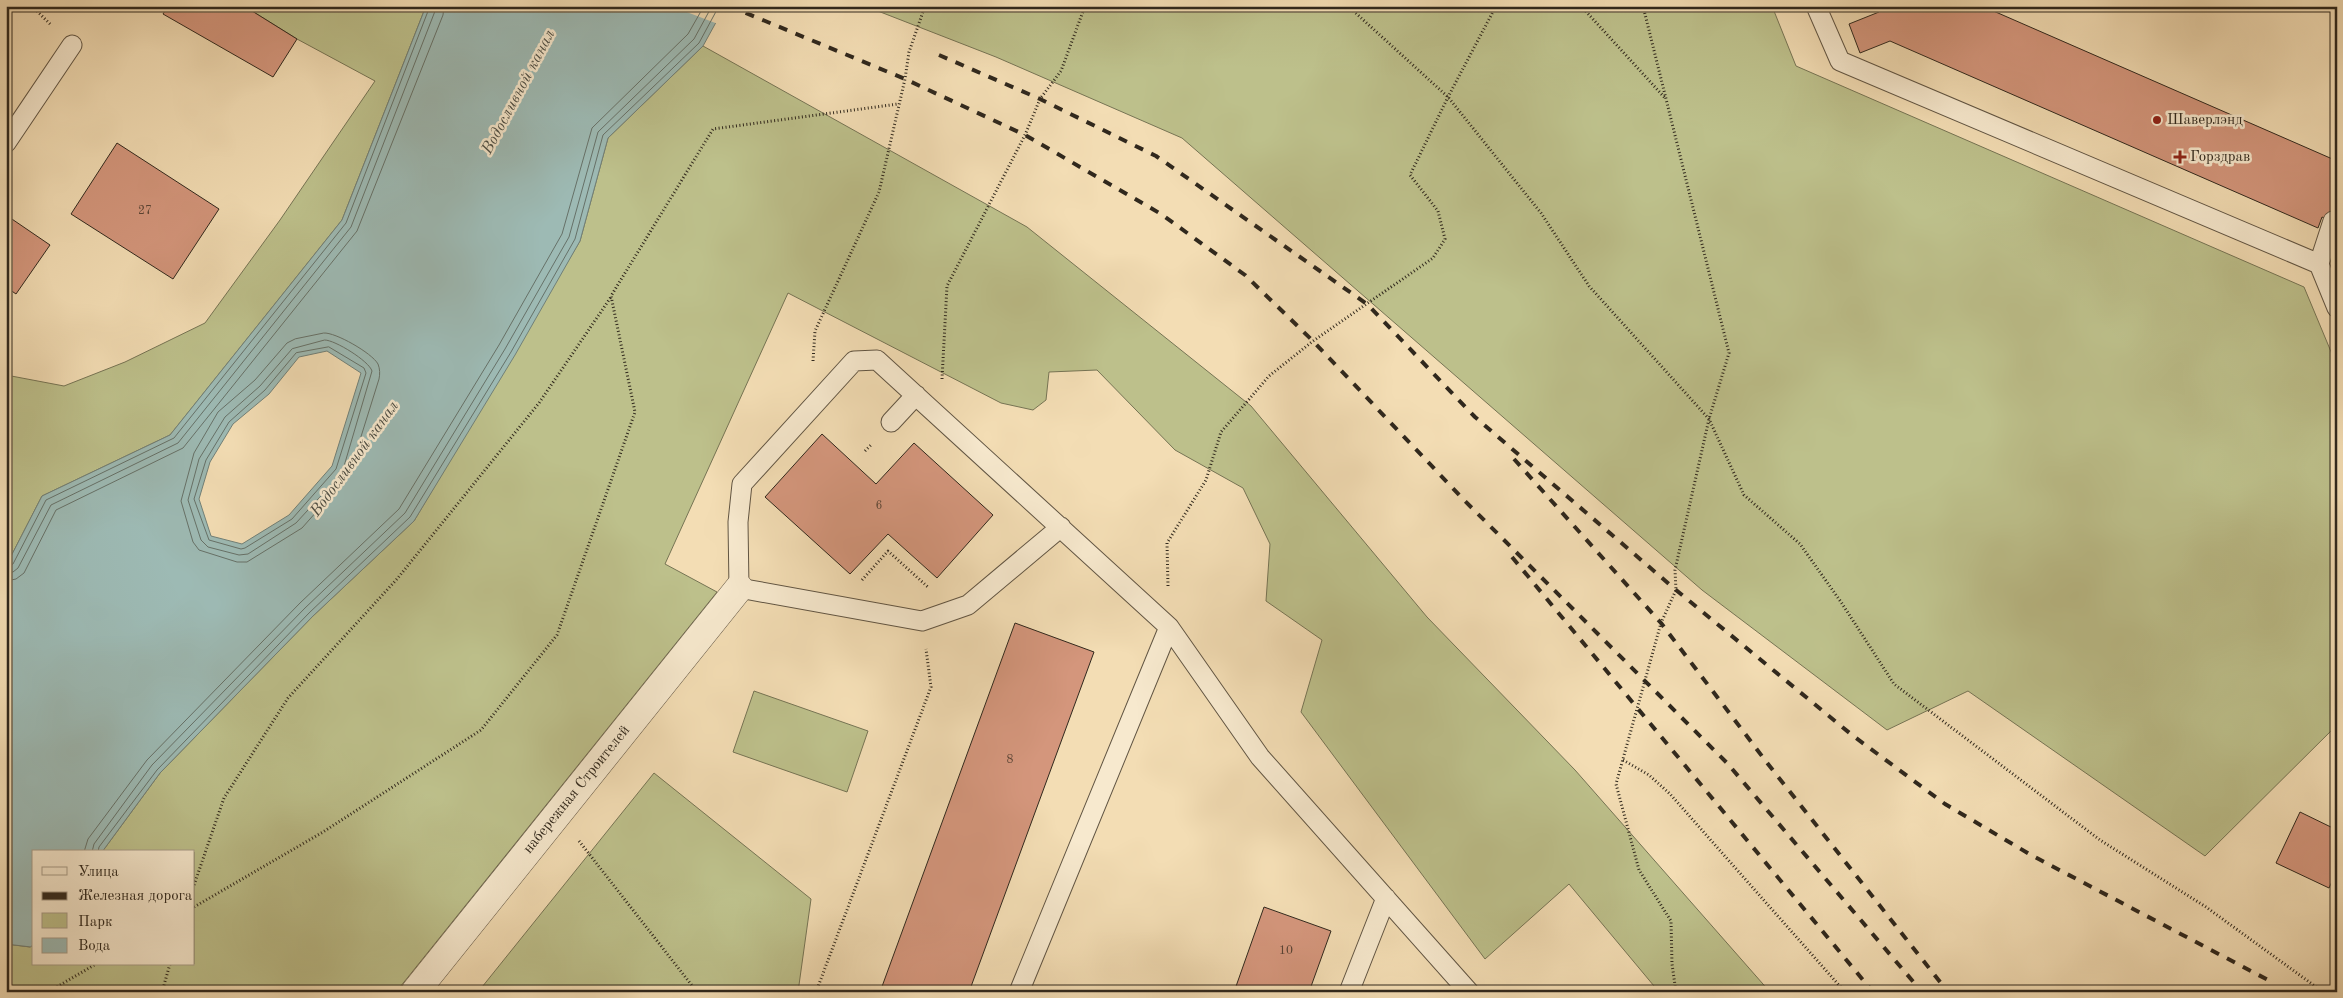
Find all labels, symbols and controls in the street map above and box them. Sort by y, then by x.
water label: Водосливной канал [479,27,559,158]
place label: Шаверлэнд [2167,113,2243,128]
marker: Шаверлэнд [2151,114,2163,126]
place label: Горздрав [2190,150,2250,165]
marker: Горздрав [2174,151,2186,163]
house number: 27 [138,205,152,217]
water label: Водосливной канал [307,398,402,520]
house number: 6 [876,500,883,512]
street label: набережная Строителей [521,723,633,857]
house number: 8 [1007,754,1014,766]
legend [32,850,195,966]
text: Улица [78,865,119,880]
text: Железная дорога [78,889,193,904]
text: Парк [78,915,113,930]
text: Вода [78,939,111,954]
house number: 10 [1279,945,1293,957]

